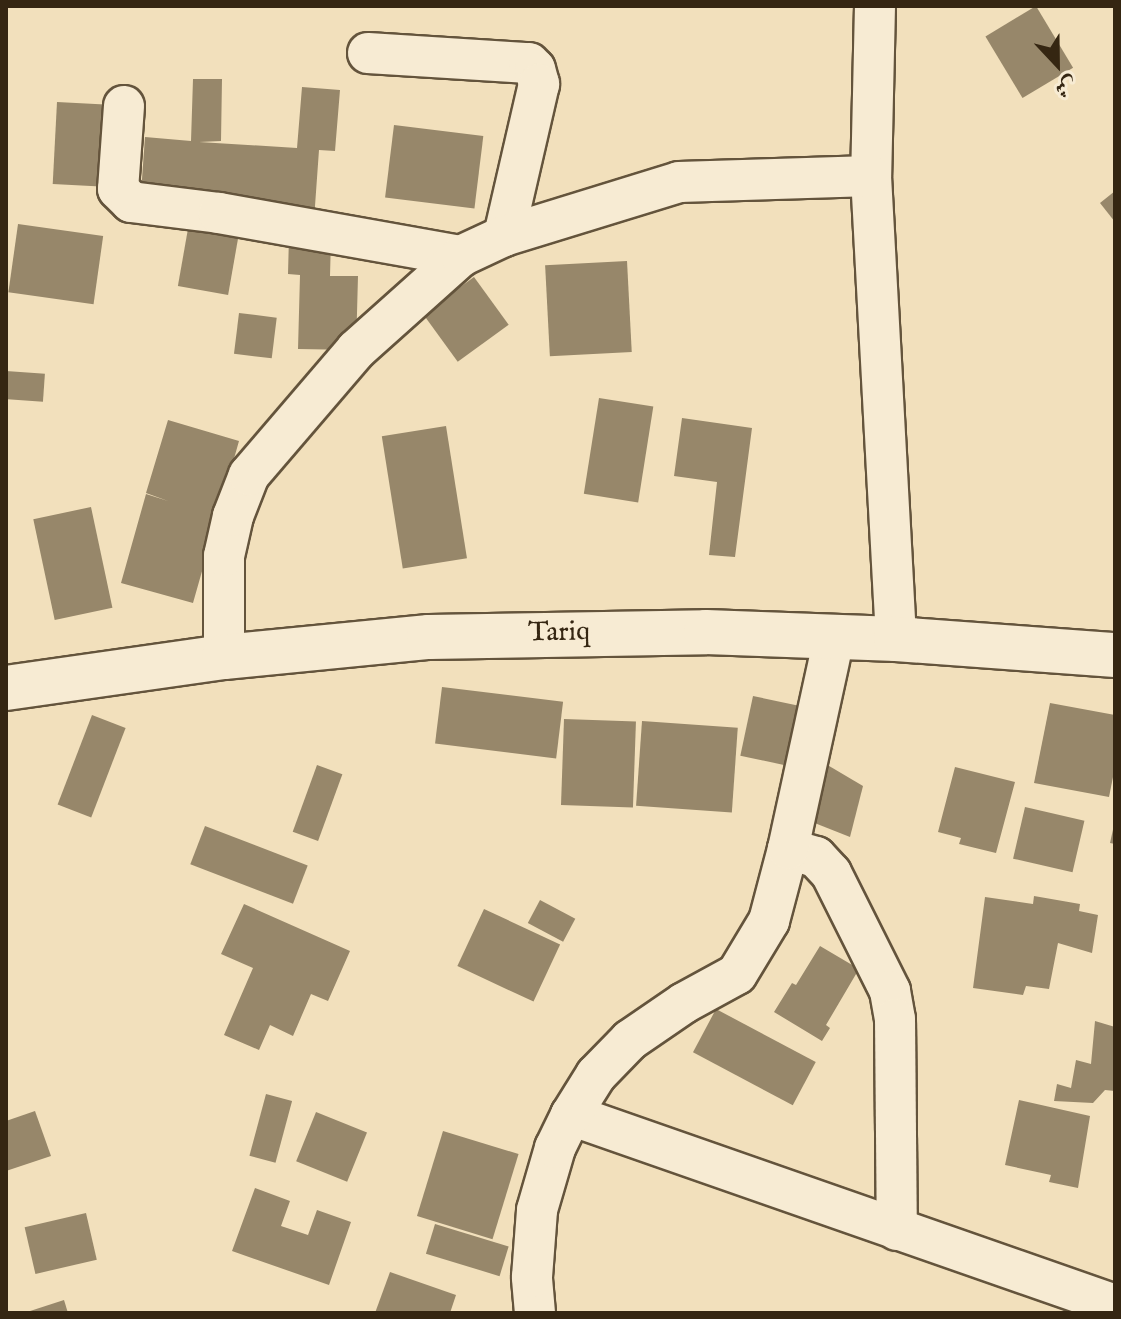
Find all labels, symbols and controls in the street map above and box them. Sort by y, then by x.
north arrow [1017,24,1097,104]
text: ش [1051,69,1081,103]
street label: Tariq [528,616,590,650]

